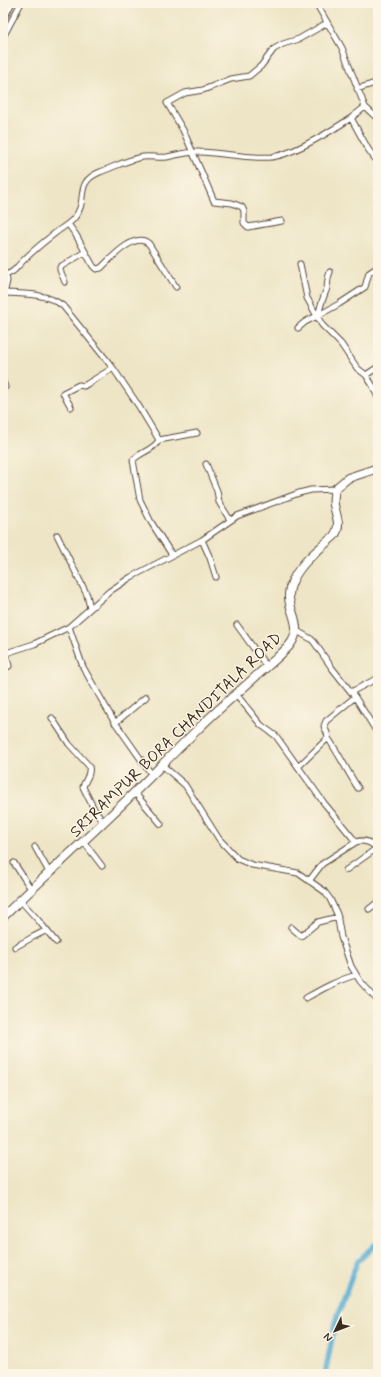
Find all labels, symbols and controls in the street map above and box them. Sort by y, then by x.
street label: SRIRAMPUR BORA CHANDITALA ROAD [66,628,286,842]
north arrow [315,1311,355,1351]
text: N [321,1330,336,1345]

